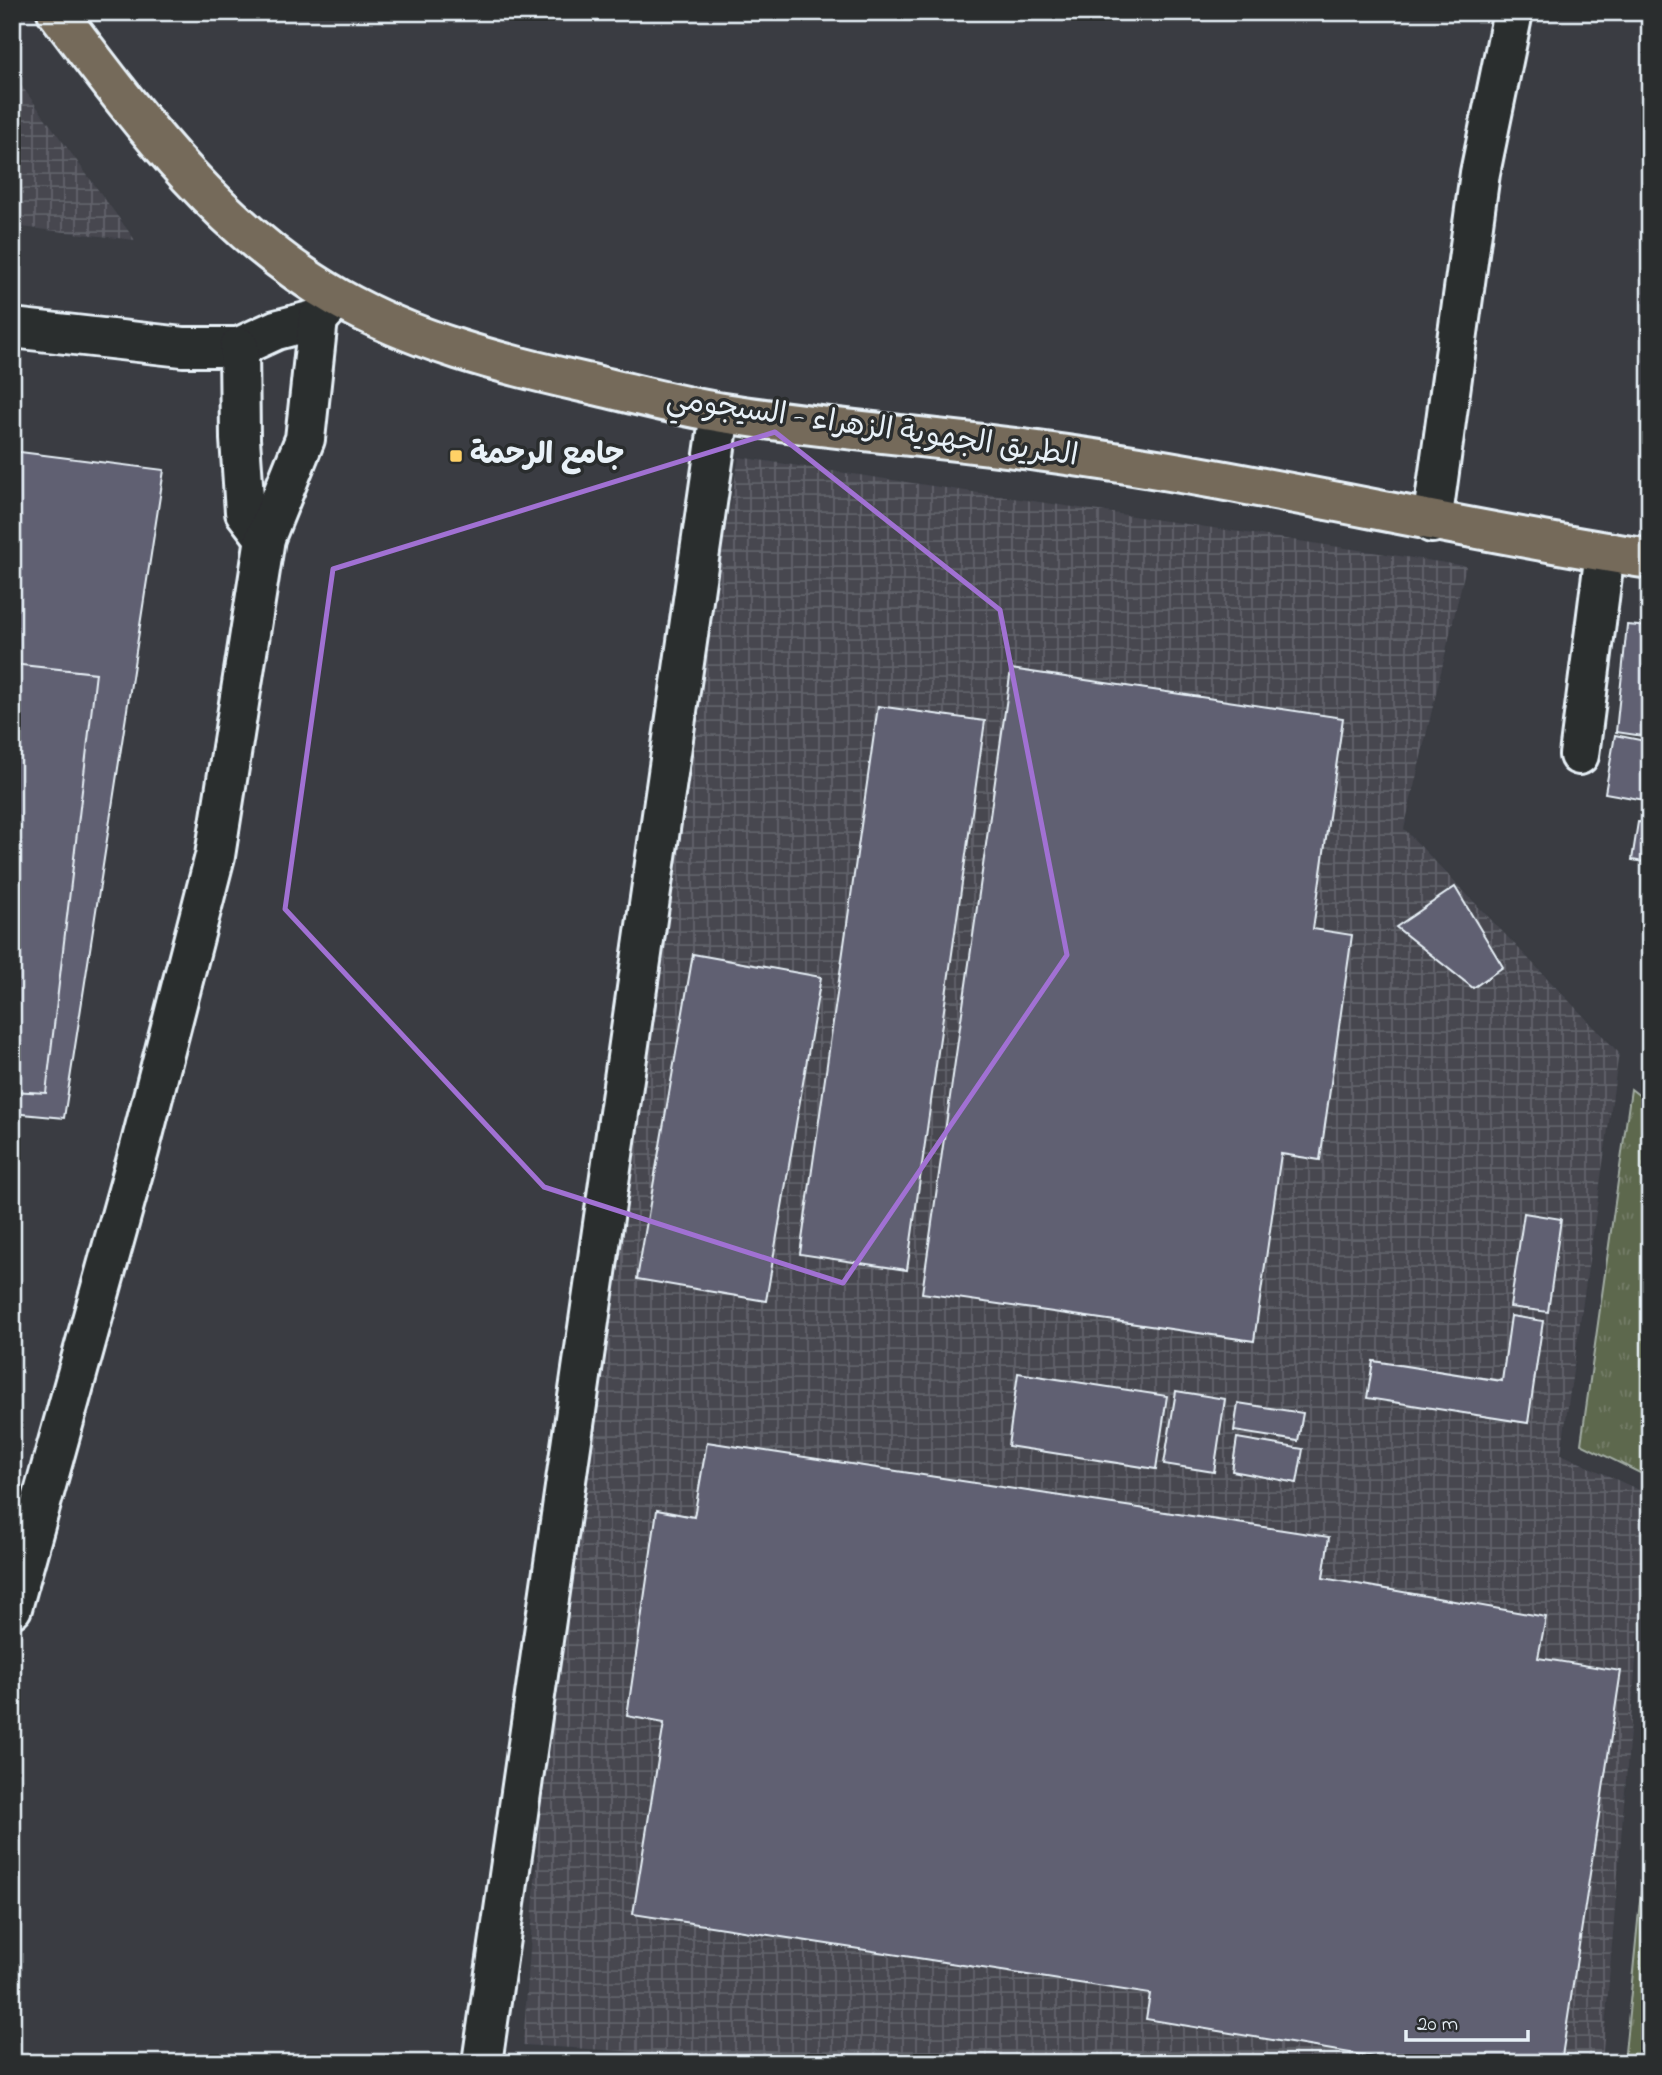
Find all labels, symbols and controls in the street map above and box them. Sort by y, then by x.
street label: الطريق الجهوية الزهراء - السيجومي [663,378,1081,481]
place label: جامع الرحمة [470,434,625,478]
marker: جامع الرحمة [448,448,464,464]
scale bar [1406,1998,1529,2042]
text: 20 m [1417,2010,1458,2040]

